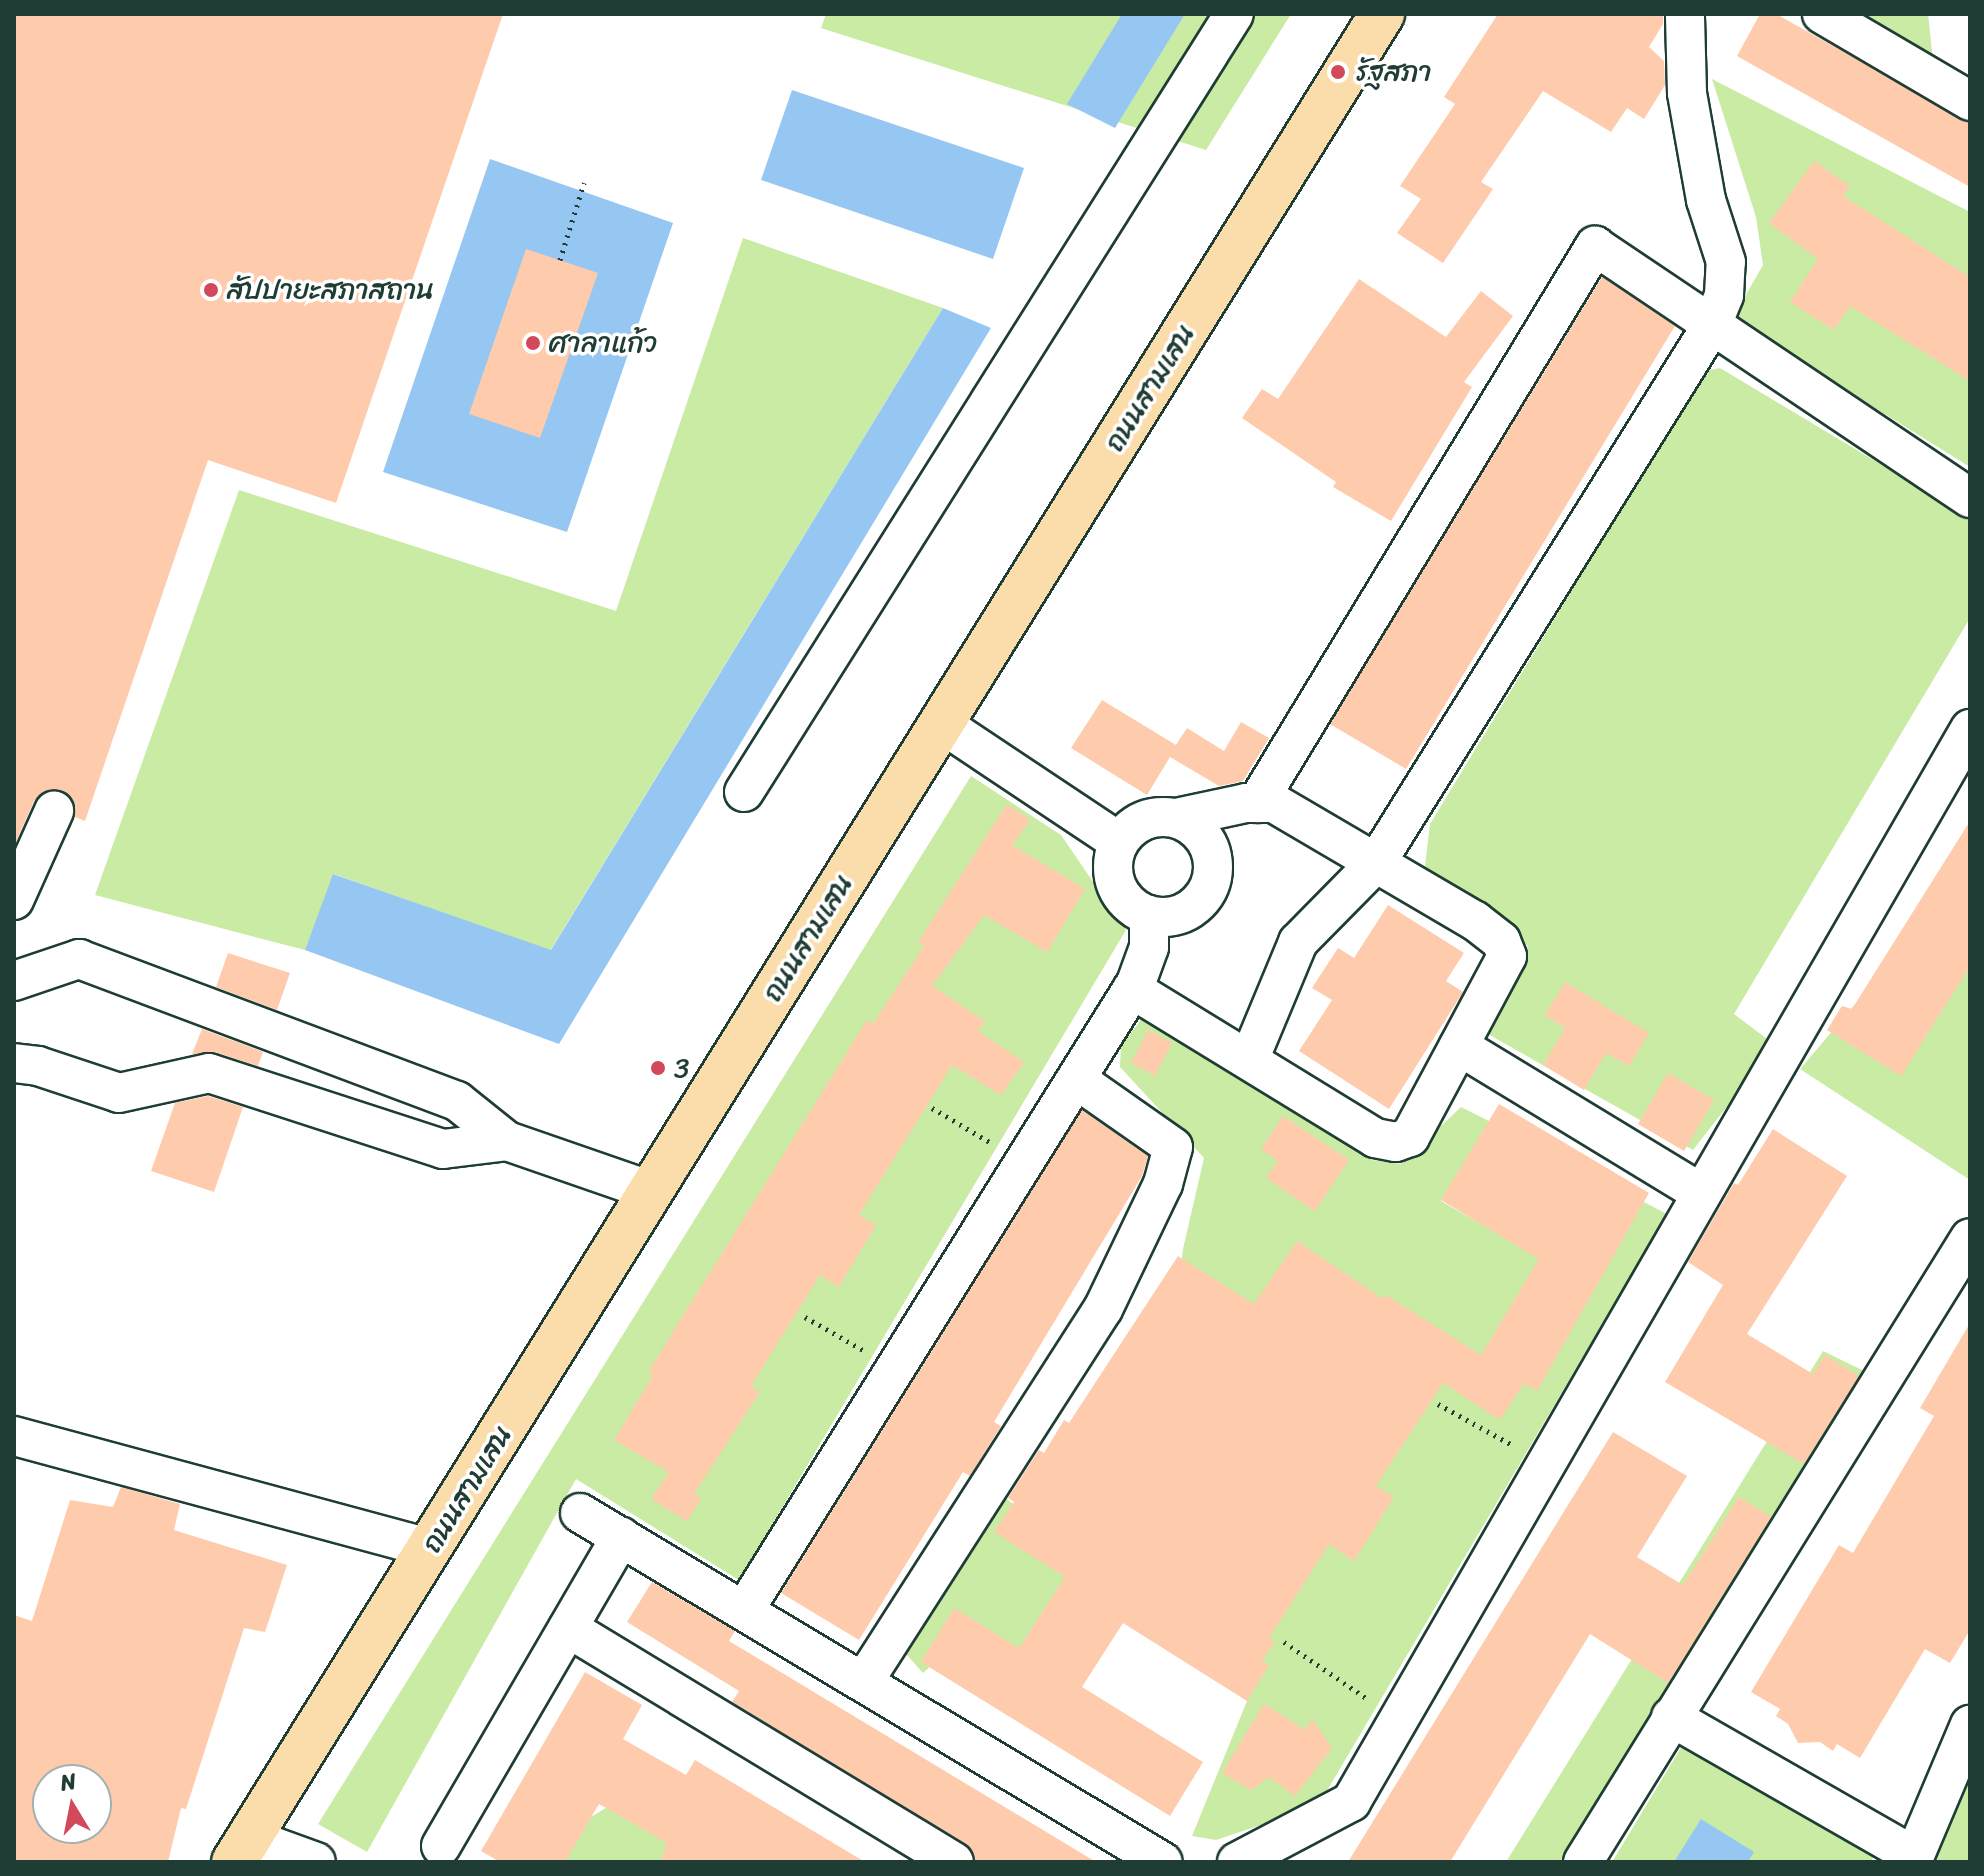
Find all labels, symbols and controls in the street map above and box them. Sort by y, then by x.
place label: รัฐสภา [1356,55,1432,89]
marker: รัฐสภา [1327,61,1349,83]
place label: สัปปายะสภาสถาน [227,273,434,307]
marker: สัปปายะสภาสถาน [202,281,220,299]
street label: ถนนสามเสน [1098,318,1202,458]
place label: ศาลาแก้ว [549,326,657,360]
marker: ศาลาแก้ว [524,334,542,352]
street label: ถนนสามเสน [756,868,860,1008]
place label: 3 [674,1051,689,1085]
marker: 3 [649,1059,667,1077]
street label: ถนนสามเสน [415,1419,519,1559]
text: N [57,1761,79,1802]
north arrow [32,1764,112,1844]

